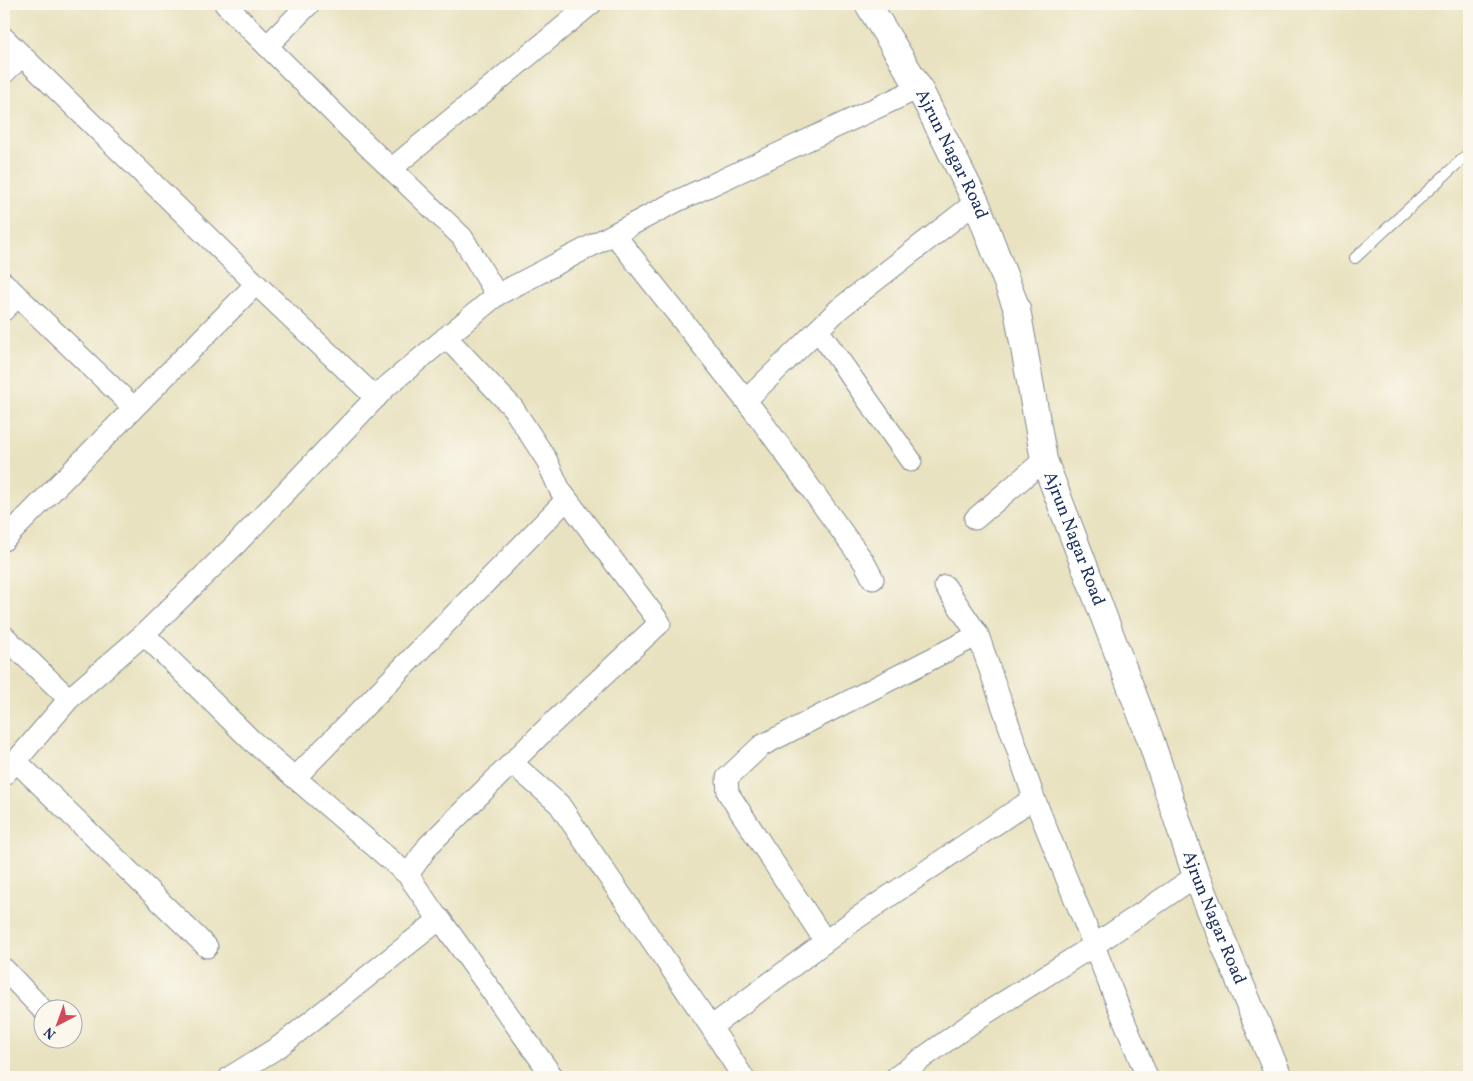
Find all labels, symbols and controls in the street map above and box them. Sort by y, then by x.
street label: Ajrun Nagar Road [909,85,994,223]
street label: Ajrun Nagar Road [1037,468,1111,610]
street label: Ajrun Nagar Road [1176,848,1252,988]
north arrow [32,998,82,1048]
text: N [40,1022,61,1043]

